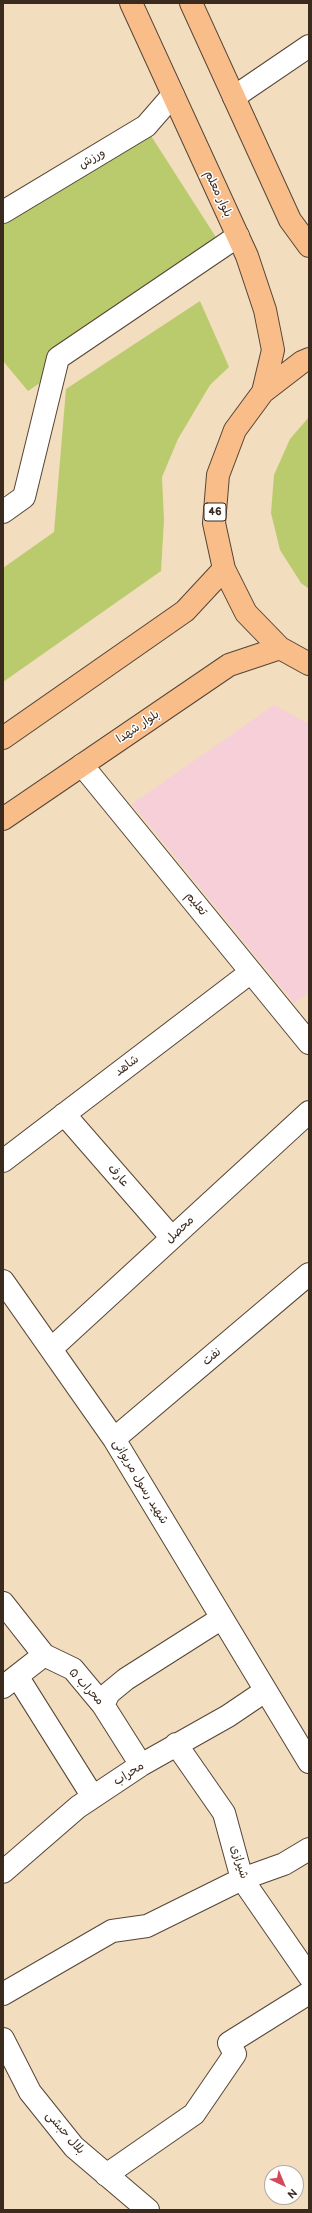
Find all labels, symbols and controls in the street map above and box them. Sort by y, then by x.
street label: ورزش [76,146,108,172]
street label: بلوار معلم [201,168,235,220]
road number: 46 [204,503,226,521]
street label: بلوار شهدا [114,707,162,747]
street label: تعلیم [182,889,210,919]
street label: شاهد [112,1052,142,1080]
street label: عارف [104,1162,132,1190]
street label: محصل [163,1213,197,1247]
street label: نفت [200,1345,224,1369]
street label: شهید رسول مریوانی [109,1437,171,1527]
street label: محراب ۵ [65,1666,107,1708]
street label: محراب [111,1759,147,1789]
street label: شیرازی [227,1843,251,1881]
street label: بلال حبشی [42,2109,88,2157]
north arrow [264,2165,304,2205]
text: N [285,2186,299,2201]

